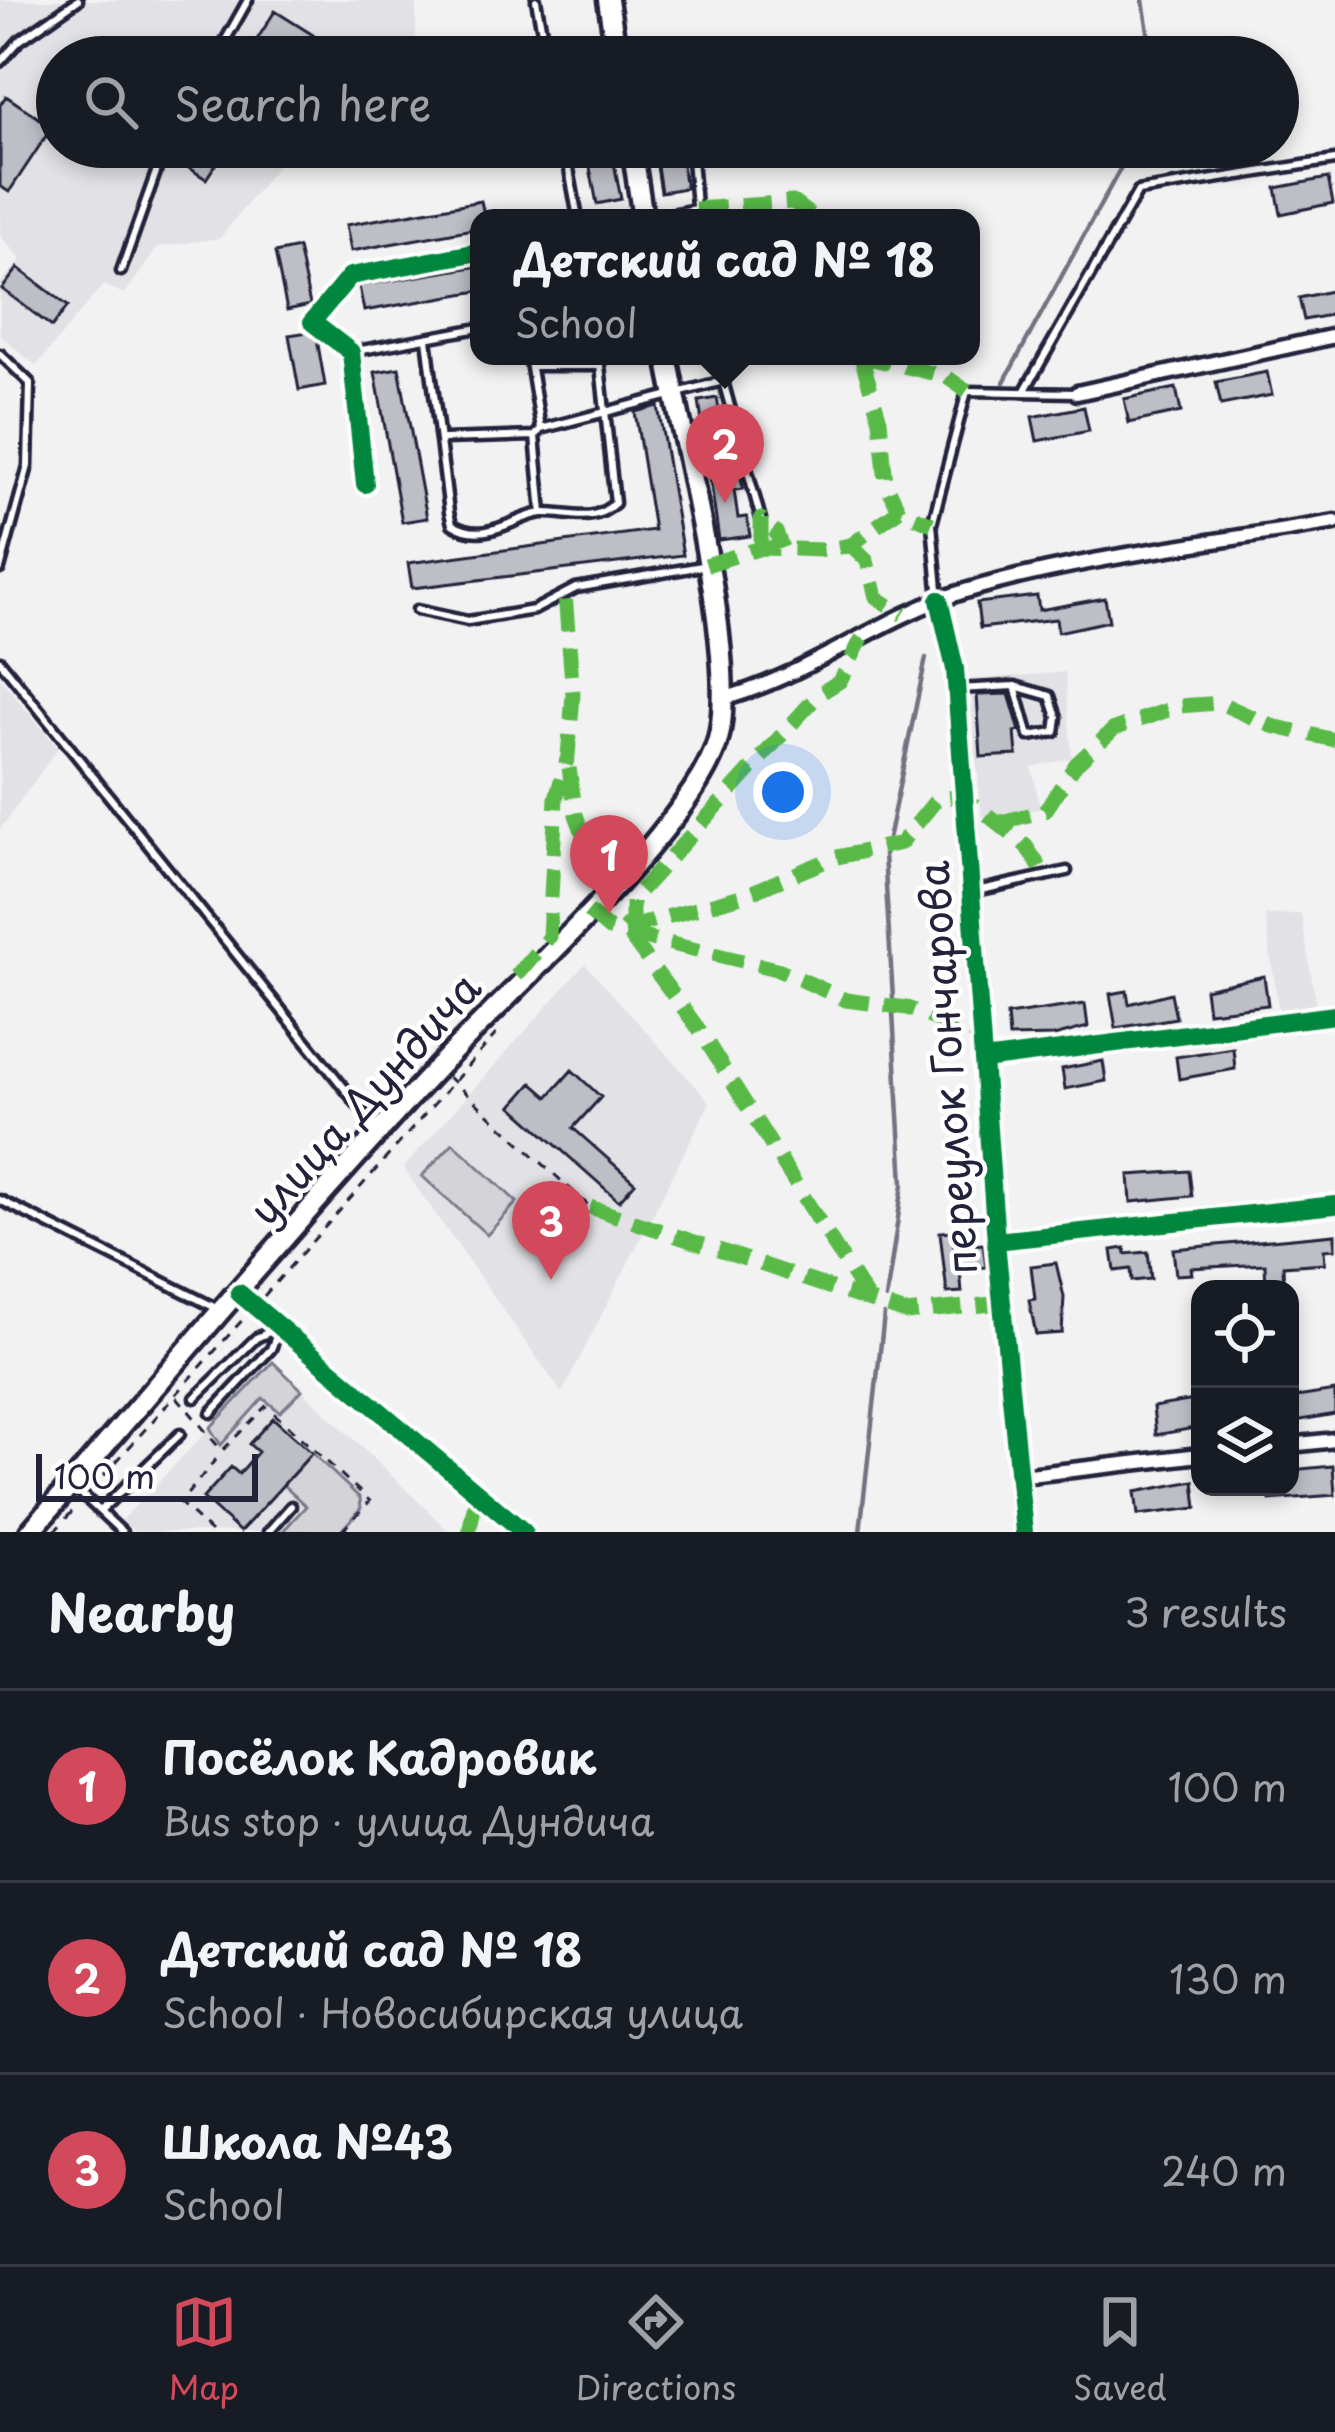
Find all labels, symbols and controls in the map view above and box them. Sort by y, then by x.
search box [36,36,1299,168]
text: Search here [174,68,431,136]
icon: search [78,69,144,135]
popup [470,209,980,365]
text: Детский сад № 18 [515,224,935,292]
text: School [515,292,637,351]
pin: 2 [686,404,764,503]
your location [753,762,813,822]
pin: 1 [570,815,648,914]
street label: переулок Гончарова [900,859,991,1277]
street label: улица Дундича [232,956,495,1238]
pin: 3 [512,1181,590,1280]
map controls [1191,1280,1299,1496]
button: locate [1191,1280,1299,1388]
button: layers [1191,1388,1299,1496]
scale bar [36,1448,258,1501]
text: 100 m [54,1450,155,1500]
text: Nearby [48,1572,235,1649]
text: 3 results [1124,1581,1287,1640]
text: Посёлок Кадровик [162,1722,596,1790]
text: 1 [78,1756,96,1815]
text: 100 m [1168,1756,1287,1815]
text: Bus stop · улица Дундича [162,1790,654,1849]
text: Детский сад № 18 [162,1914,582,1982]
text: 2 [73,1948,101,2007]
text: 130 m [1169,1948,1287,2007]
text: School · Новосибирская улица [162,1982,743,2041]
text: Школа №43 [162,2106,453,2174]
text: 3 [74,2140,100,2199]
text: 240 m [1161,2140,1287,2199]
text: School [162,2174,285,2233]
tab: Map [168,2289,239,2411]
tab: Directions [576,2289,736,2411]
tab: Saved [1073,2289,1167,2411]

